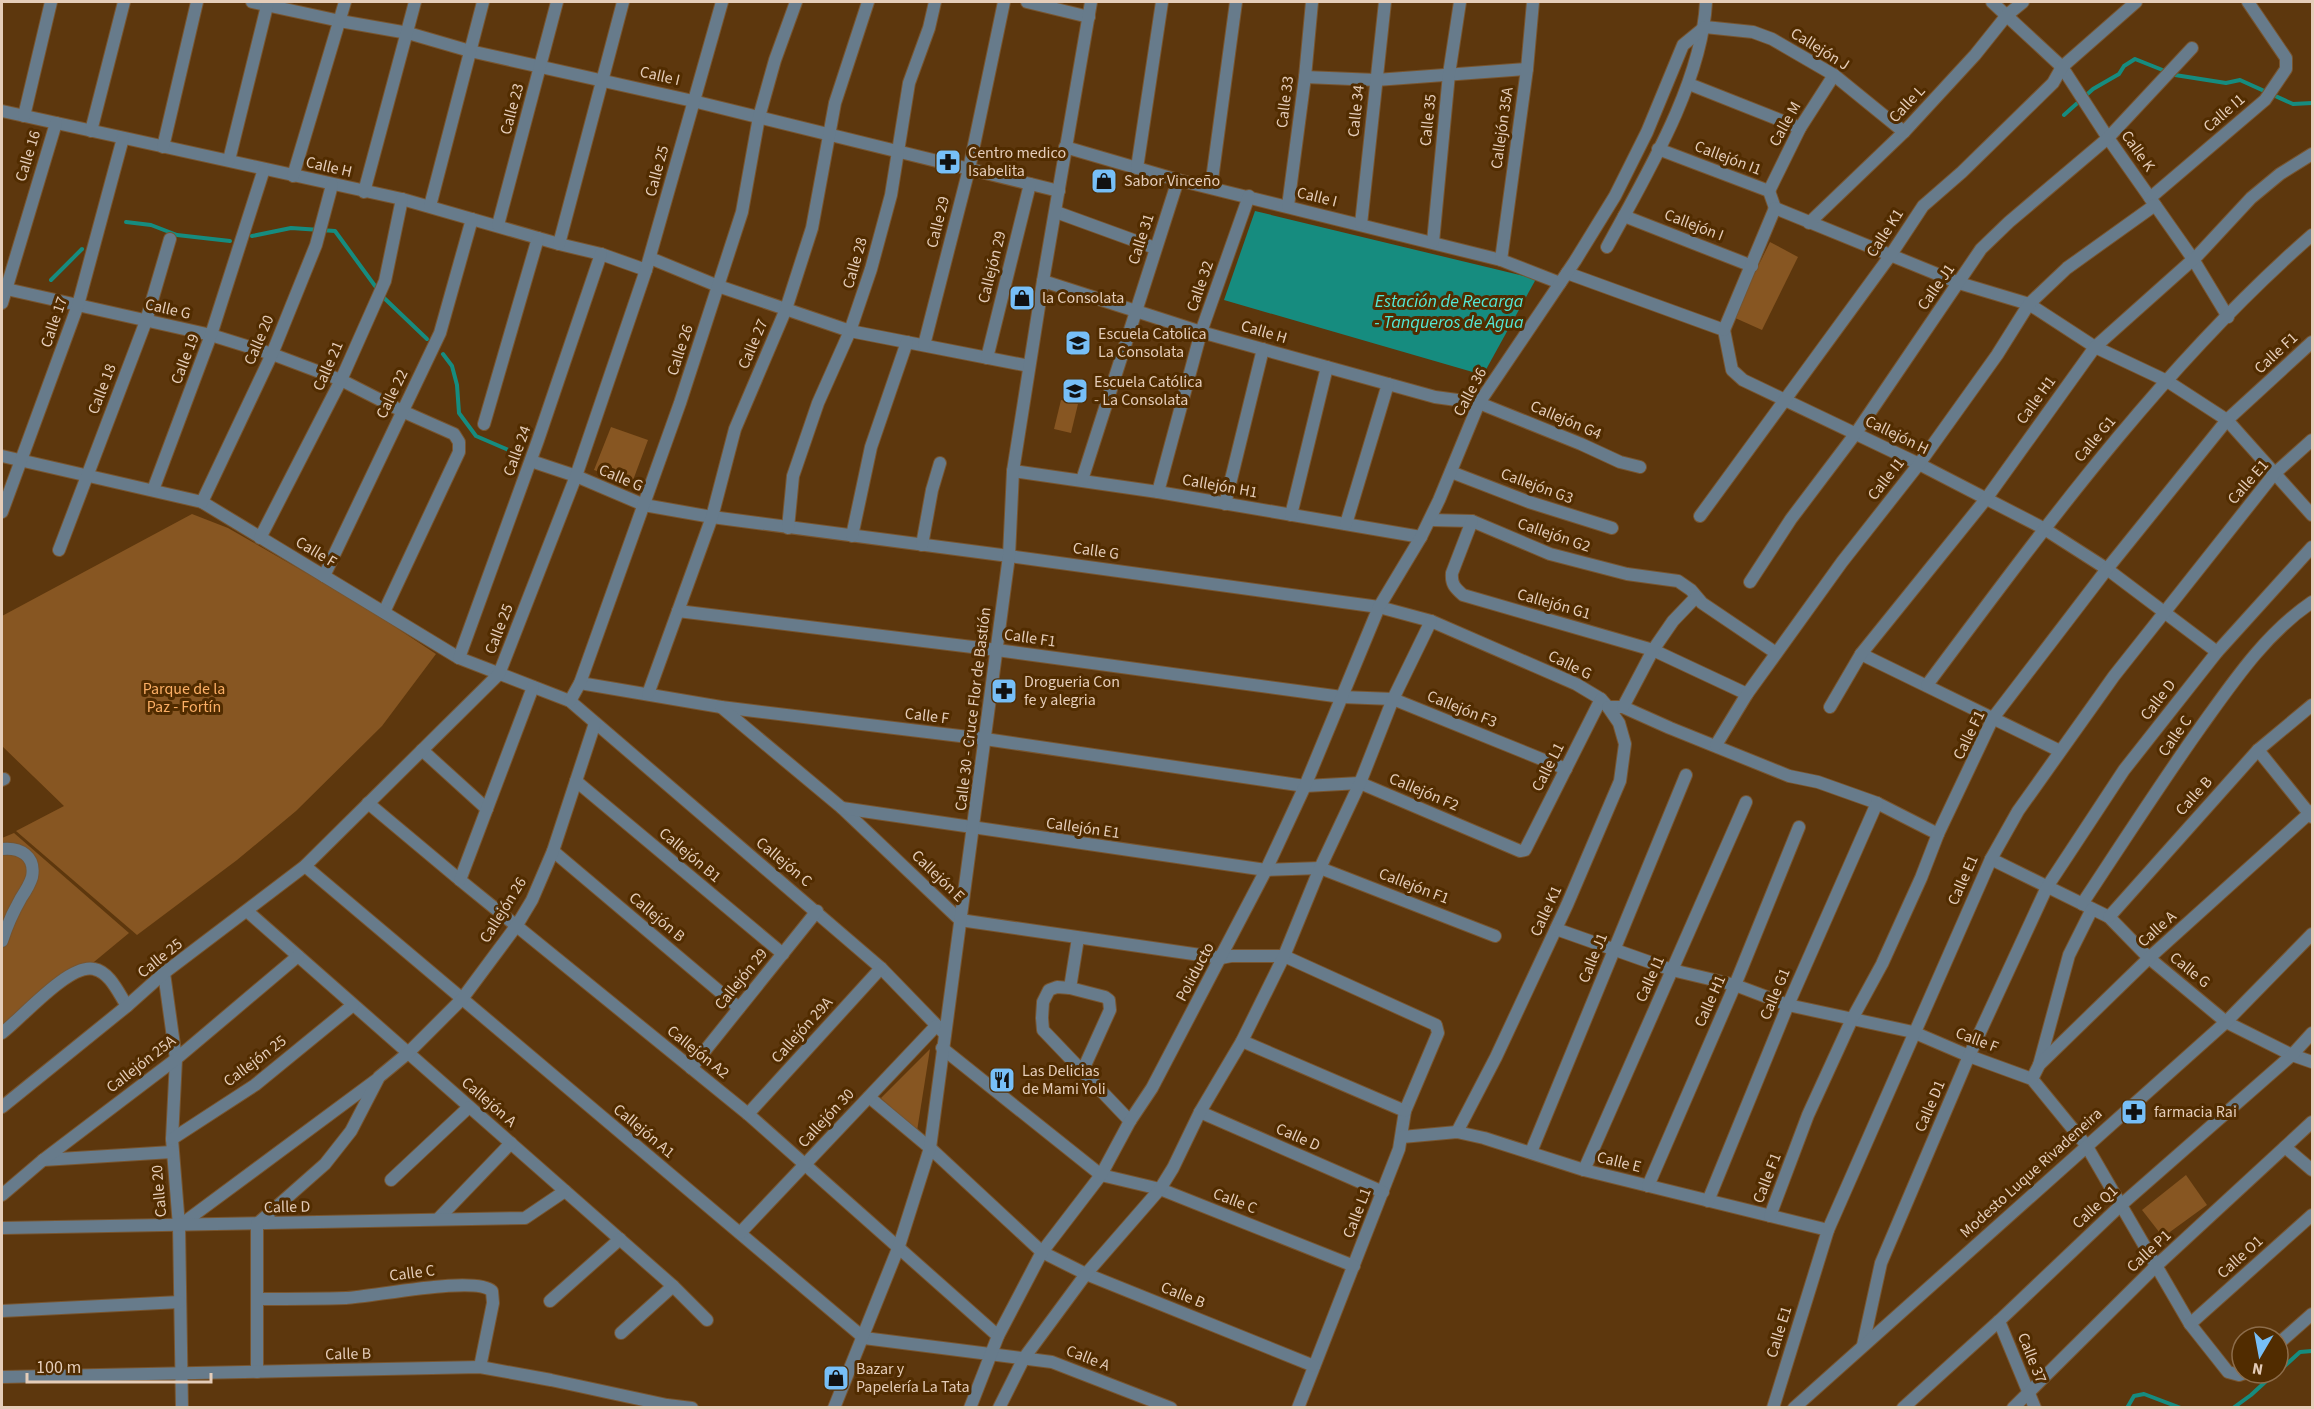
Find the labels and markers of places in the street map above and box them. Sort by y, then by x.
place label: Centro medico Isabelita [968,142,1066,182]
pharmacy icon: Centro medico Isabelita [933,147,963,177]
shop icon: Sabor Vinceño [1089,166,1119,196]
place label: Sabor Vinceño [1124,170,1220,192]
shop icon: la Consolata [1007,283,1037,313]
place label: la Consolata [1042,287,1124,309]
place label: Escuela Catolica La Consolata [1098,323,1206,363]
school or university icon: Escuela Catolica La Consolata [1063,328,1093,358]
place label: Escuela Católica - La Consolata [1094,371,1202,411]
school or university icon: Escuela Católica - La Consolata [1060,376,1090,406]
place label: Drogueria Con fe y alegria [1024,671,1120,711]
pharmacy icon: Drogueria Con fe y alegria [989,676,1019,706]
place label: Las Delicias de Mami Yoli [1022,1060,1106,1100]
restaurant icon: Las Delicias de Mami Yoli [987,1065,1017,1095]
pharmacy icon: farmacia Rai [2119,1097,2149,1127]
place label: farmacia Rai [2154,1101,2237,1123]
place label: Bazar y Papelería La Tata [856,1358,969,1398]
shop icon: Bazar y Papelería La Tata [821,1363,851,1393]

